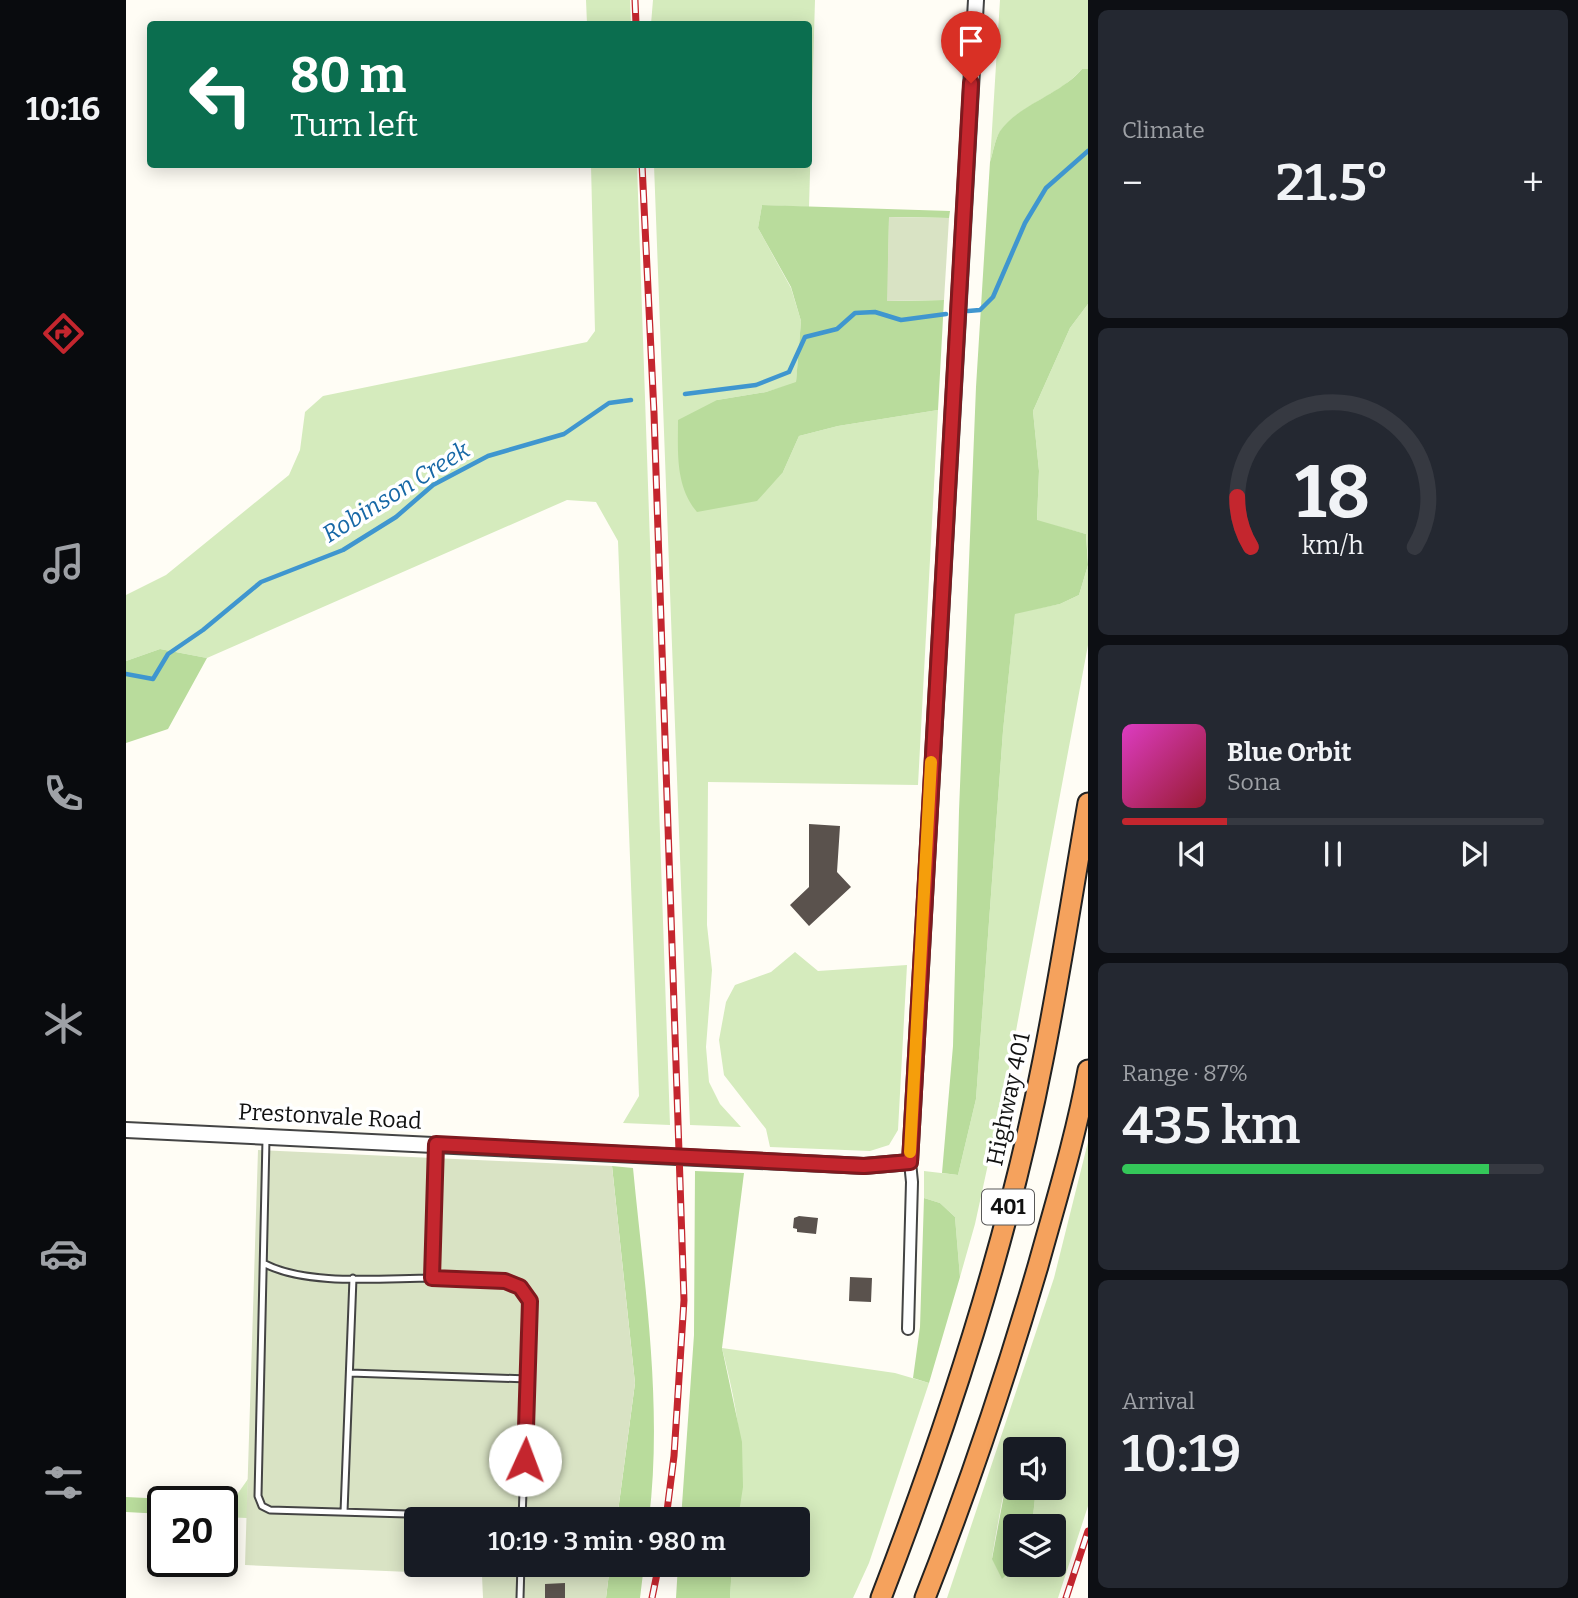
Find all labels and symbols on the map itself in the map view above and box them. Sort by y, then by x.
pin [941,11,1001,83]
water label: Robinson Creek [317,435,475,548]
street label: Highway 401 [980,1029,1036,1168]
street label: Prestonvale Road [237,1097,423,1135]
road number: 401 [982,1190,1034,1224]
position arrow [488,1423,562,1497]
speed limit sign: 20 [147,1486,238,1577]

